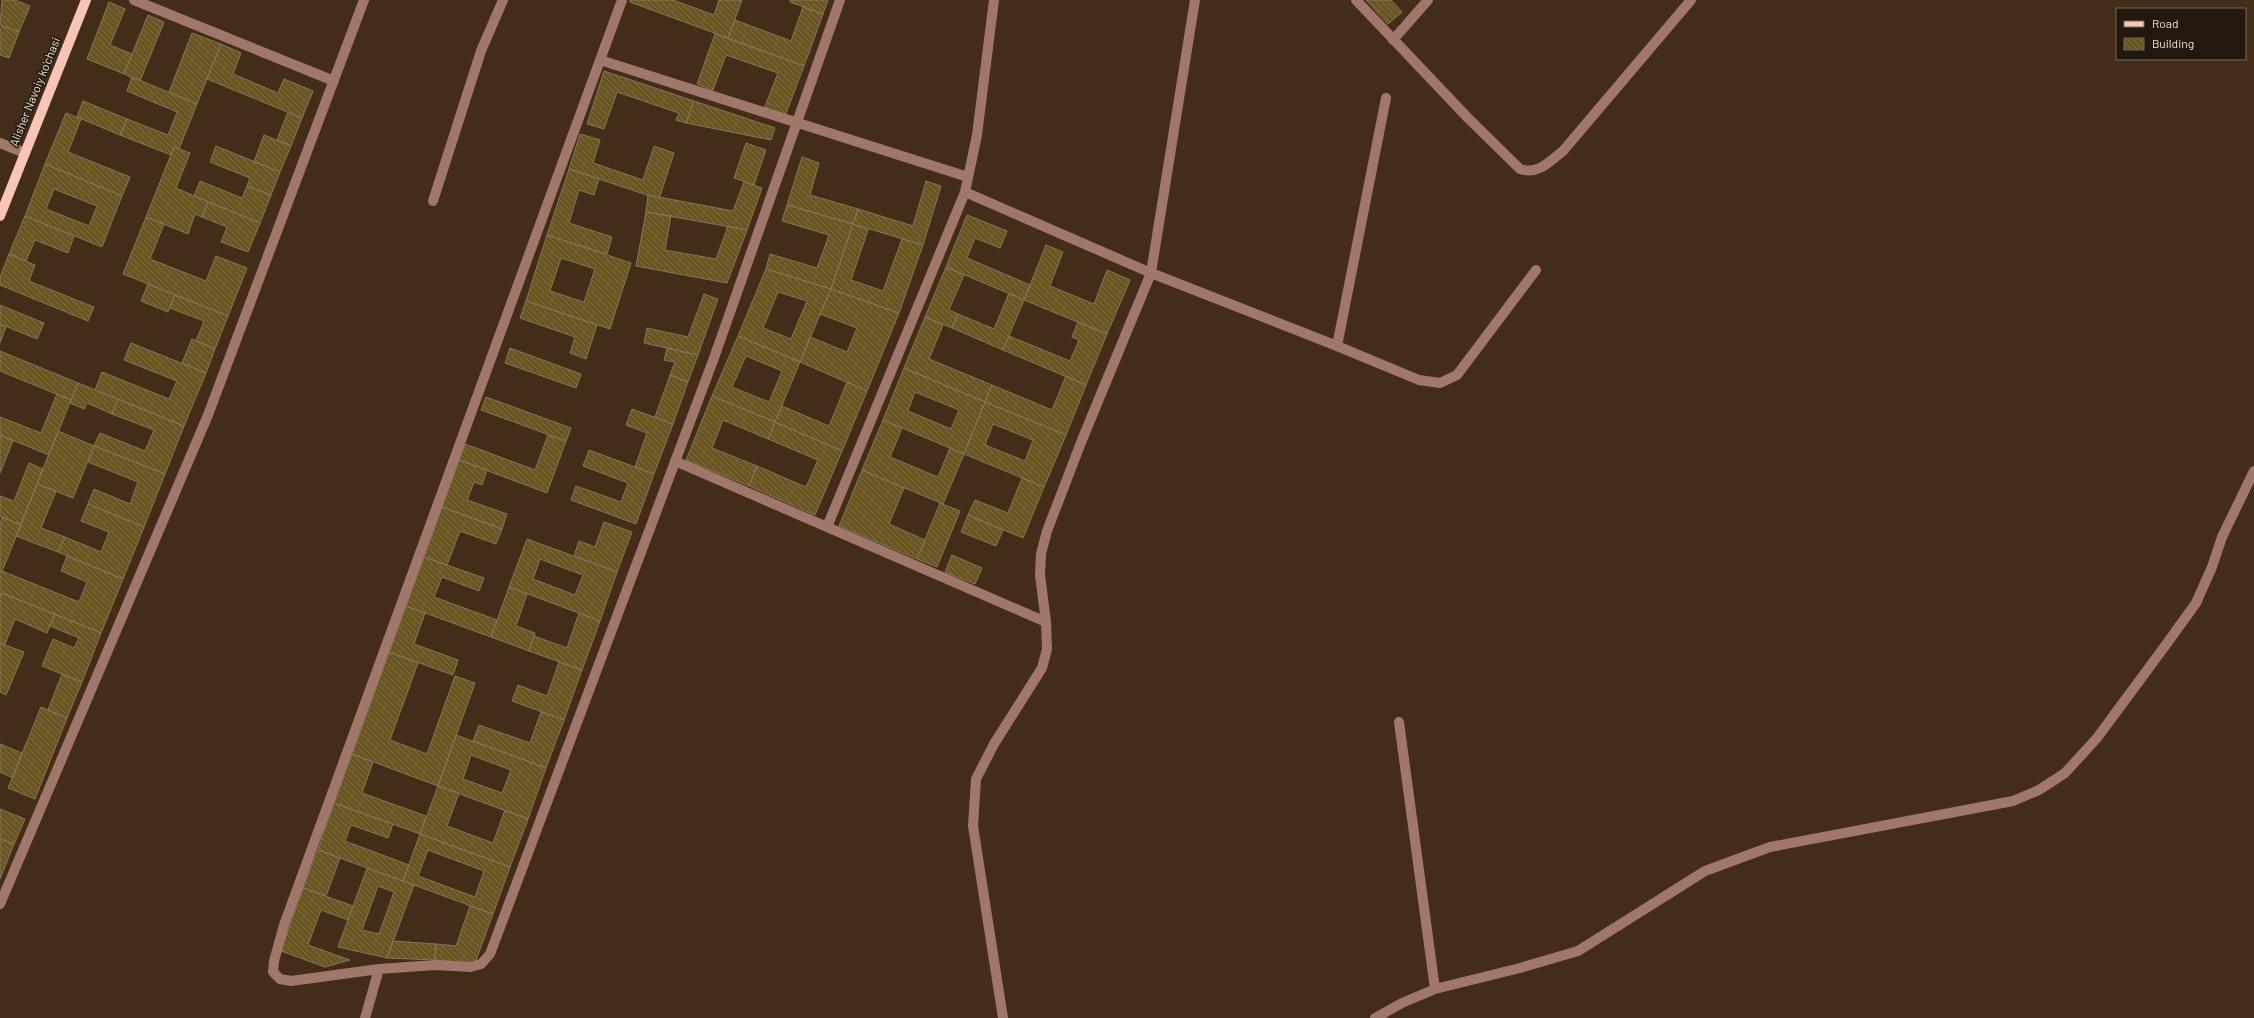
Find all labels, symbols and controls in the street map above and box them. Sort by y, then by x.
legend [2116,8,2246,60]
text: Road [2152,16,2179,30]
street label: Alisher Navoiy ko'chasi [6,35,62,148]
text: Building [2152,36,2194,50]

